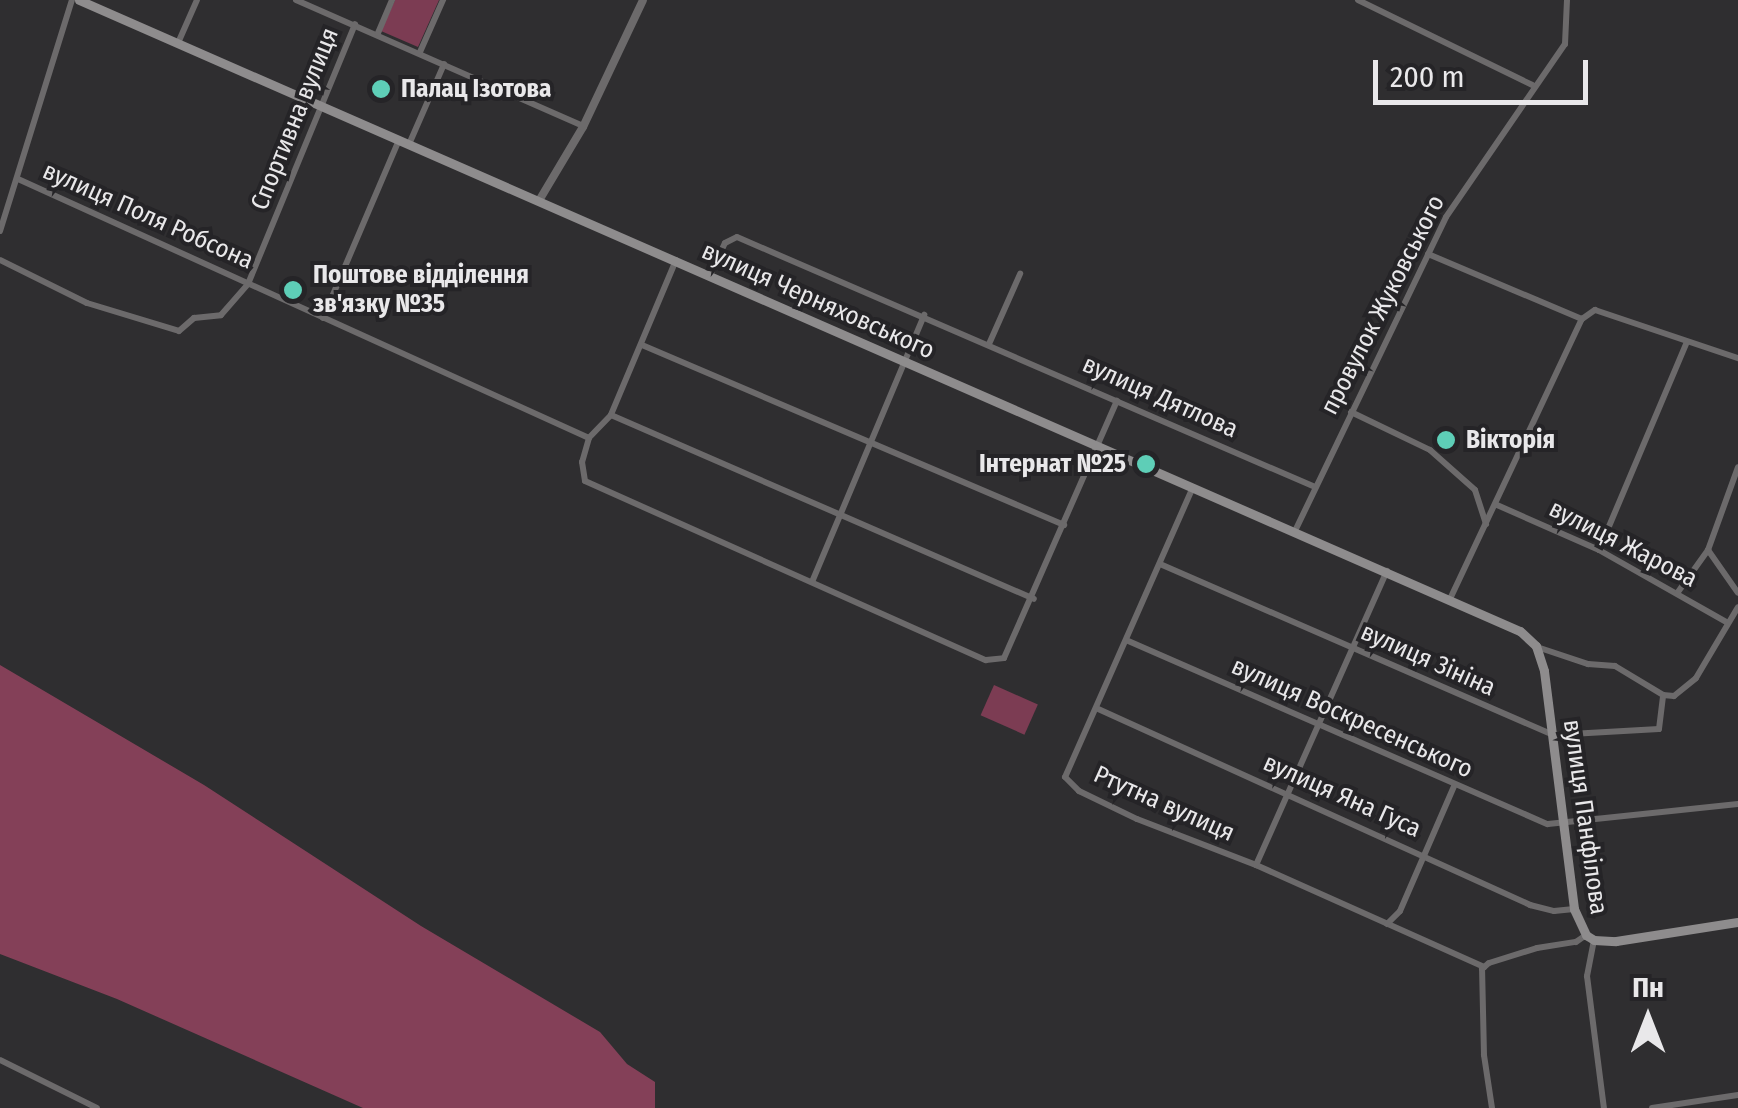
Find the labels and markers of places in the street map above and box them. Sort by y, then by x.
place label: Палац Ізотова [401,74,551,104]
marker: Палац Ізотова [370,78,392,100]
place label: Поштове відділення зв'язку №35 [313,261,529,320]
marker: Поштове відділення зв'язку №35 [282,279,304,301]
place label: Вікторія [1466,425,1555,455]
marker: Вікторія [1435,429,1457,451]
place label: Інтернат №25 [979,449,1126,479]
marker: Інтернат №25 [1135,453,1157,475]

